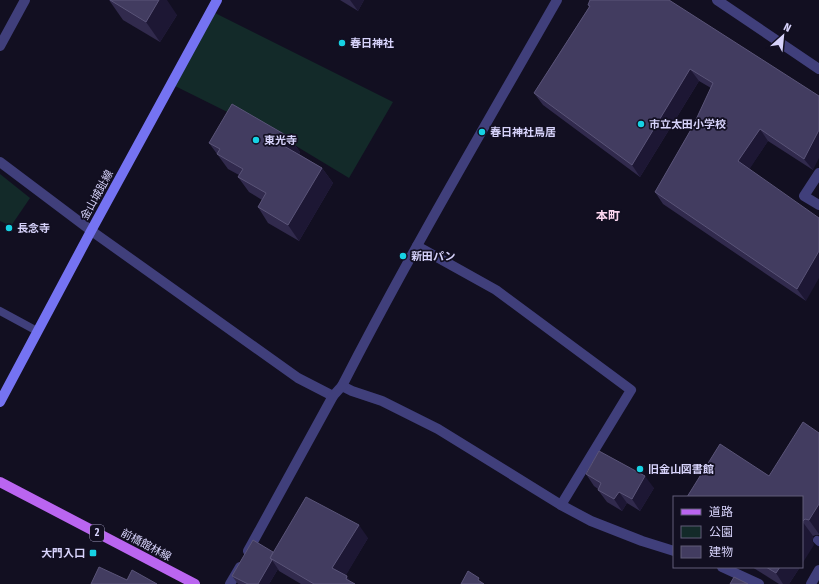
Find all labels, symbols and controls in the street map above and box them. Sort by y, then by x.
north arrow [763,16,803,56]
text: N [781,20,793,35]
place label: 春日神社 [350,37,394,50]
marker: 春日神社 [337,38,347,48]
place label: 市立太田小学校 [649,118,726,131]
marker: 市立太田小学校 [636,119,646,129]
place label: 春日神社鳥居 [490,126,556,139]
marker: 春日神社鳥居 [477,127,487,137]
place label: 東光寺 [264,134,297,147]
marker: 東光寺 [251,135,261,145]
street label: 金山城趾線 [78,168,116,222]
district label: 本町 [596,209,620,223]
place label: 長念寺 [17,222,50,235]
marker: 長念寺 [4,223,14,233]
place label: 新田パン [411,250,456,263]
marker: 新田パン [398,251,408,261]
place label: 旧金山図書館 [648,463,714,476]
marker: 旧金山図書館 [635,464,645,474]
legend [673,496,803,568]
text: 道路 [709,505,733,519]
road number: 2 [90,525,104,541]
text: 公園 [709,525,733,539]
street label: 前橋館林線 [119,526,173,564]
text: 建物 [709,545,733,559]
place label: 大門入口 [41,547,85,560]
marker: 大門入口 [88,548,98,558]

